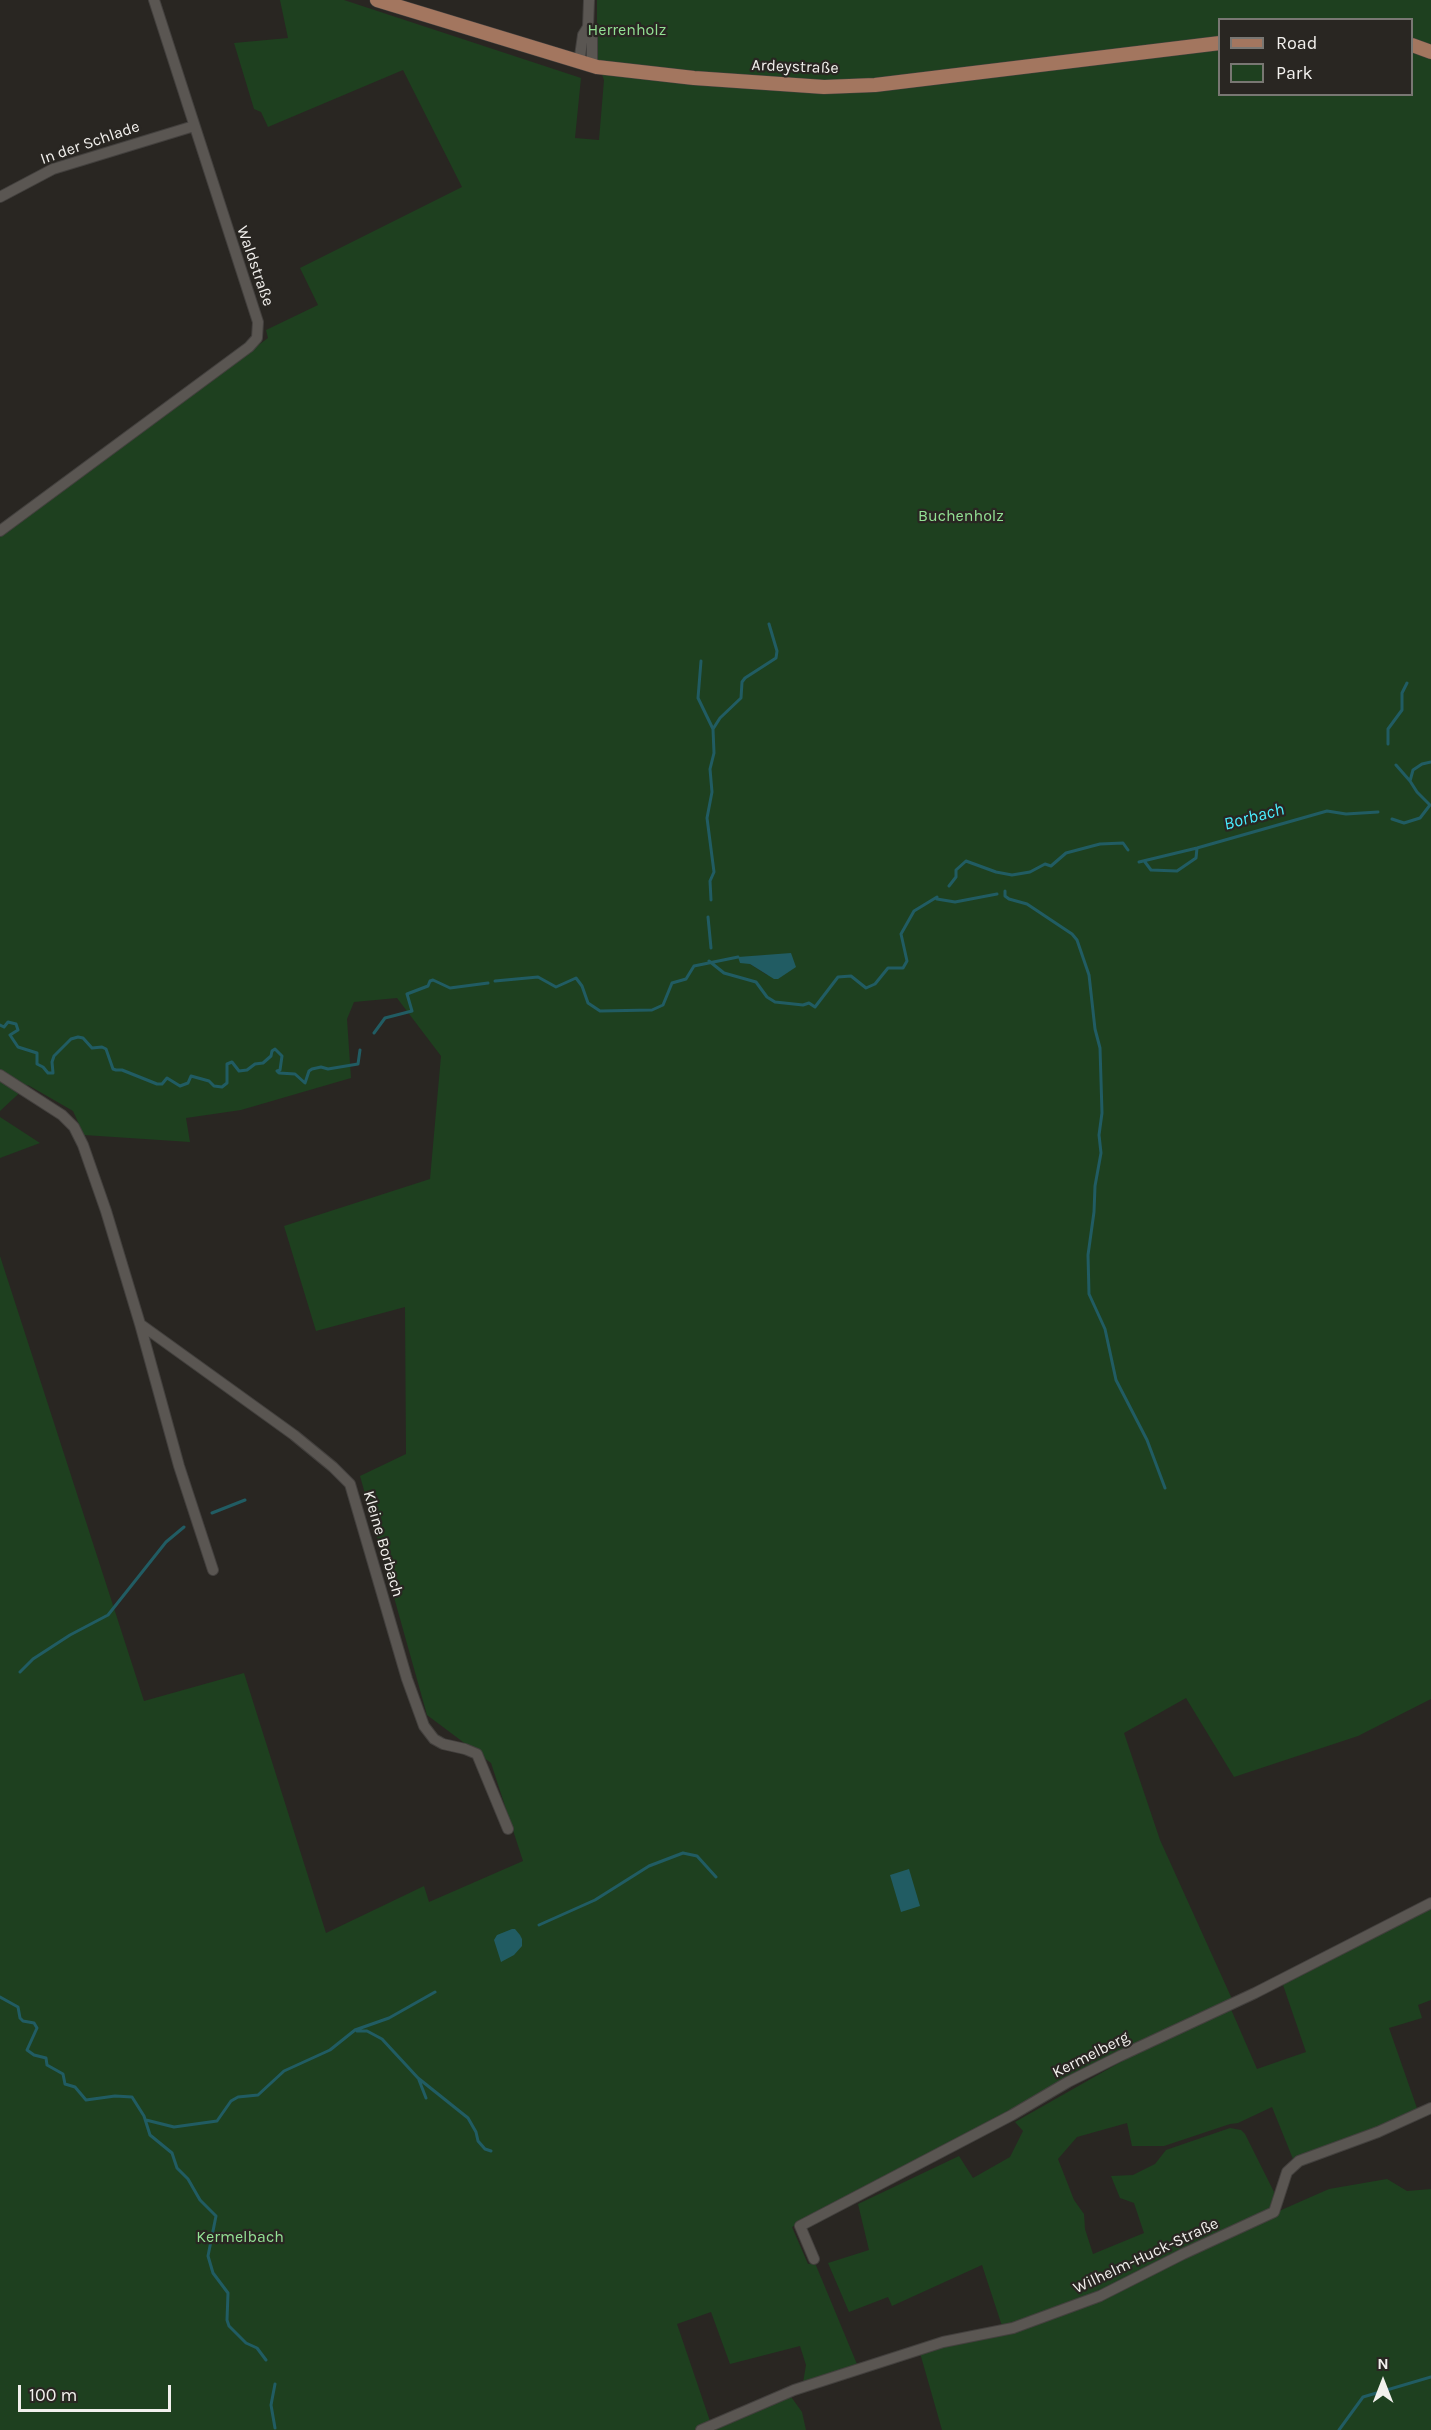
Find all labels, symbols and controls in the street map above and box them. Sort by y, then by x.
legend [1218,18,1413,96]
park label: Herrenholz [588,20,666,40]
text: Road [1276,32,1317,54]
street label: Ardeystraße [751,56,839,78]
text: Park [1276,62,1313,84]
street label: In der Schlade [38,117,142,169]
street label: Waldstraße [232,223,278,309]
park label: Buchenholz [918,506,1004,526]
water label: Borbach [1221,799,1287,835]
street label: Kleine Borbach [359,1489,407,1599]
street label: Kermelberg [1049,2027,1133,2083]
street label: Wilhelm-Huck-Straße [1070,2214,1222,2298]
park label: Kermelbach [196,2227,284,2247]
north arrow [1353,2352,1413,2412]
text: N [1377,2354,1389,2373]
scale bar [21,2373,174,2411]
text: 100 m [29,2384,77,2406]

